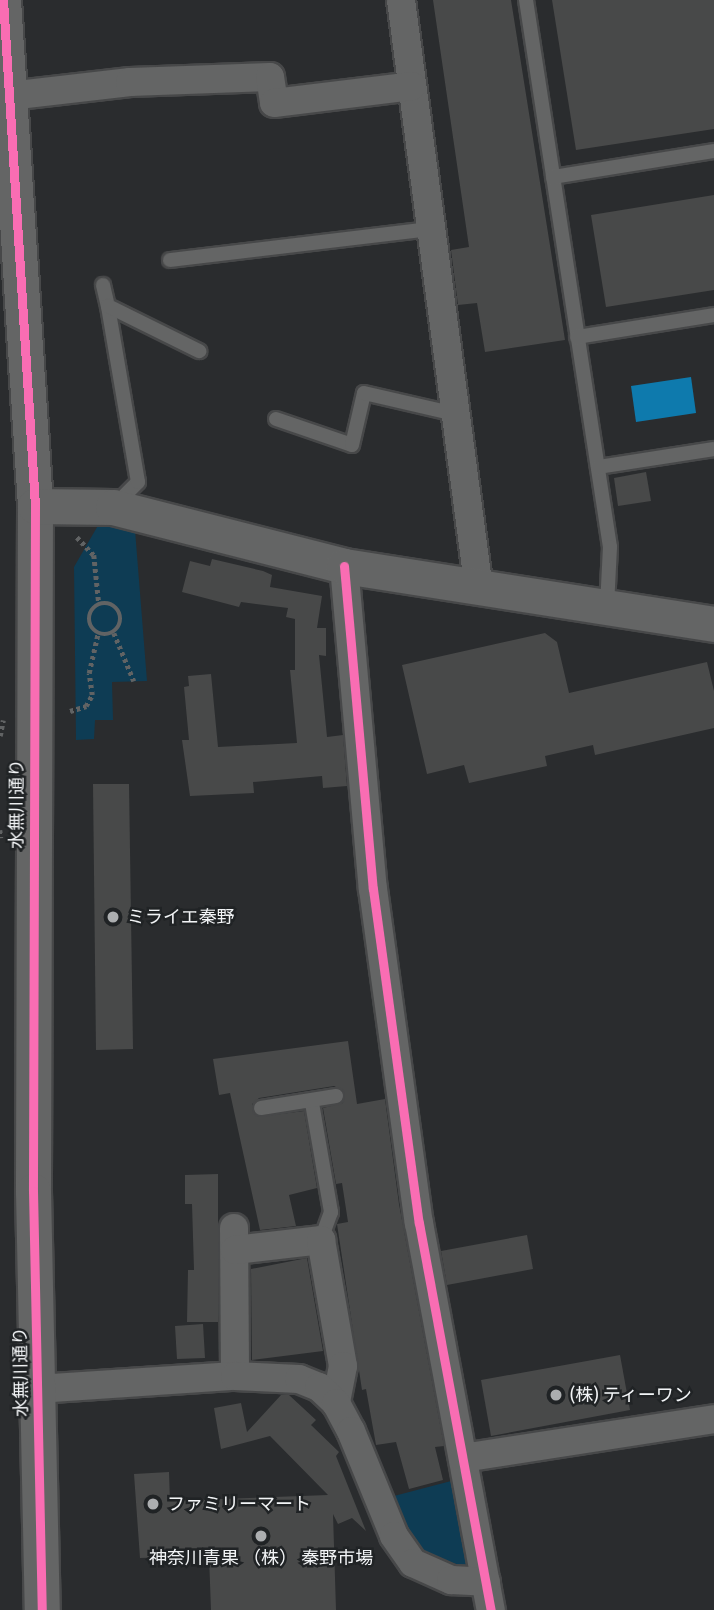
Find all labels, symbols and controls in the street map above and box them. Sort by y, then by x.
street label: 水無川通り [6,759,28,849]
place label: ミライエ秦野 [127,906,235,928]
marker: ミライエ秦野 [105,909,121,925]
street label: 水無川通り [9,1327,33,1417]
place label: (株) ティーワン [570,1384,693,1406]
marker: (株) ティーワン [548,1387,564,1403]
place label: ファミリーマート [167,1493,311,1515]
marker: ファミリーマート [145,1496,161,1512]
marker: 神奈川青果 （株） 秦野市場 [253,1528,269,1544]
place label: 神奈川青果 （株） 秦野市場 [149,1547,373,1569]

